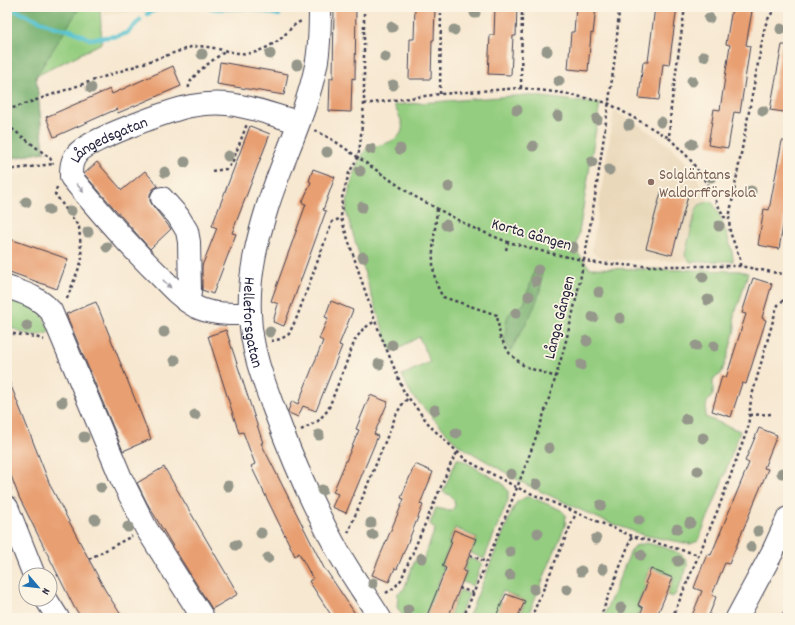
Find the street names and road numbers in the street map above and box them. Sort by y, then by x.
street label: Långedsgatan [65,112,151,168]
street label: Korta Gången [489,213,574,258]
street label: Långa Gången [539,274,582,362]
street label: Helleforsgatan [236,276,268,371]

